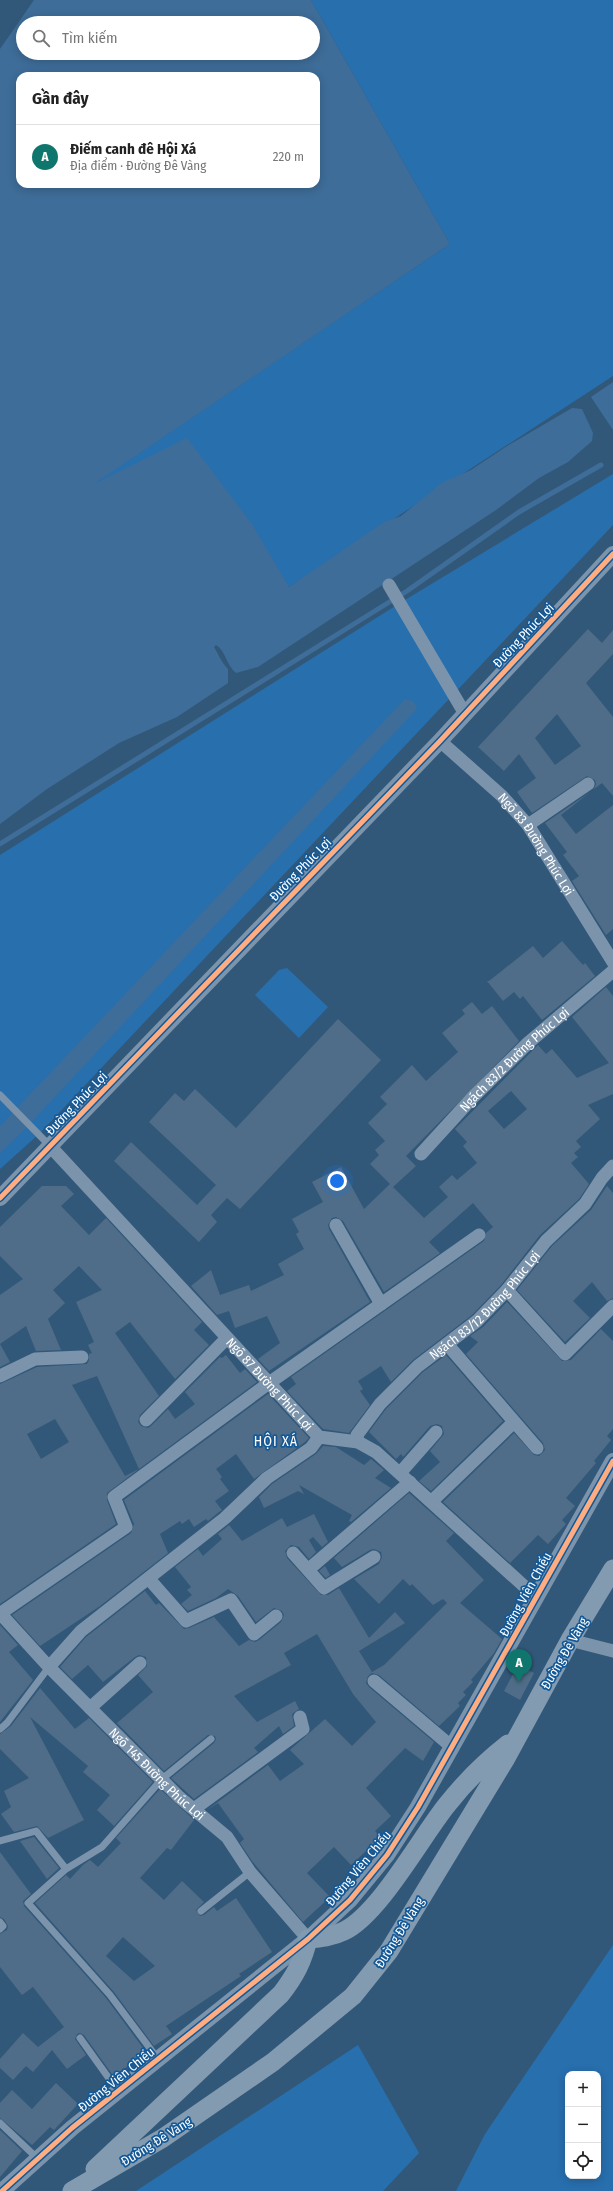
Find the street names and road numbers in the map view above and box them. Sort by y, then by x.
street label: Đường Phúc Lợi [490,600,557,671]
street label: Ngõ 83 Đường Phúc Lợi [495,790,577,898]
street label: Đường Phúc Lợi [266,835,334,904]
street label: Ngách 83/2 Đường Phúc Lợi [457,1005,572,1115]
street label: Đường Phúc Lợi [42,1069,110,1138]
street label: Ngách 83/12 Đường Phúc Lợi [426,1248,543,1363]
street label: Ngõ 87 Đường Phúc Lợi [223,1335,316,1434]
street label: Đường Viên Chiếu [496,1550,555,1639]
street label: Đường Đê Vàng [538,1614,591,1692]
street label: Ngõ 145 Đường Phúc Lợi [106,1725,208,1823]
street label: Đường Viên Chiếu [323,1828,394,1909]
street label: Đường Đê Vàng [372,1893,428,1970]
street label: Đường Viên Chiếu [75,2044,157,2115]
street label: Đường Đê Vàng [118,2113,195,2169]

